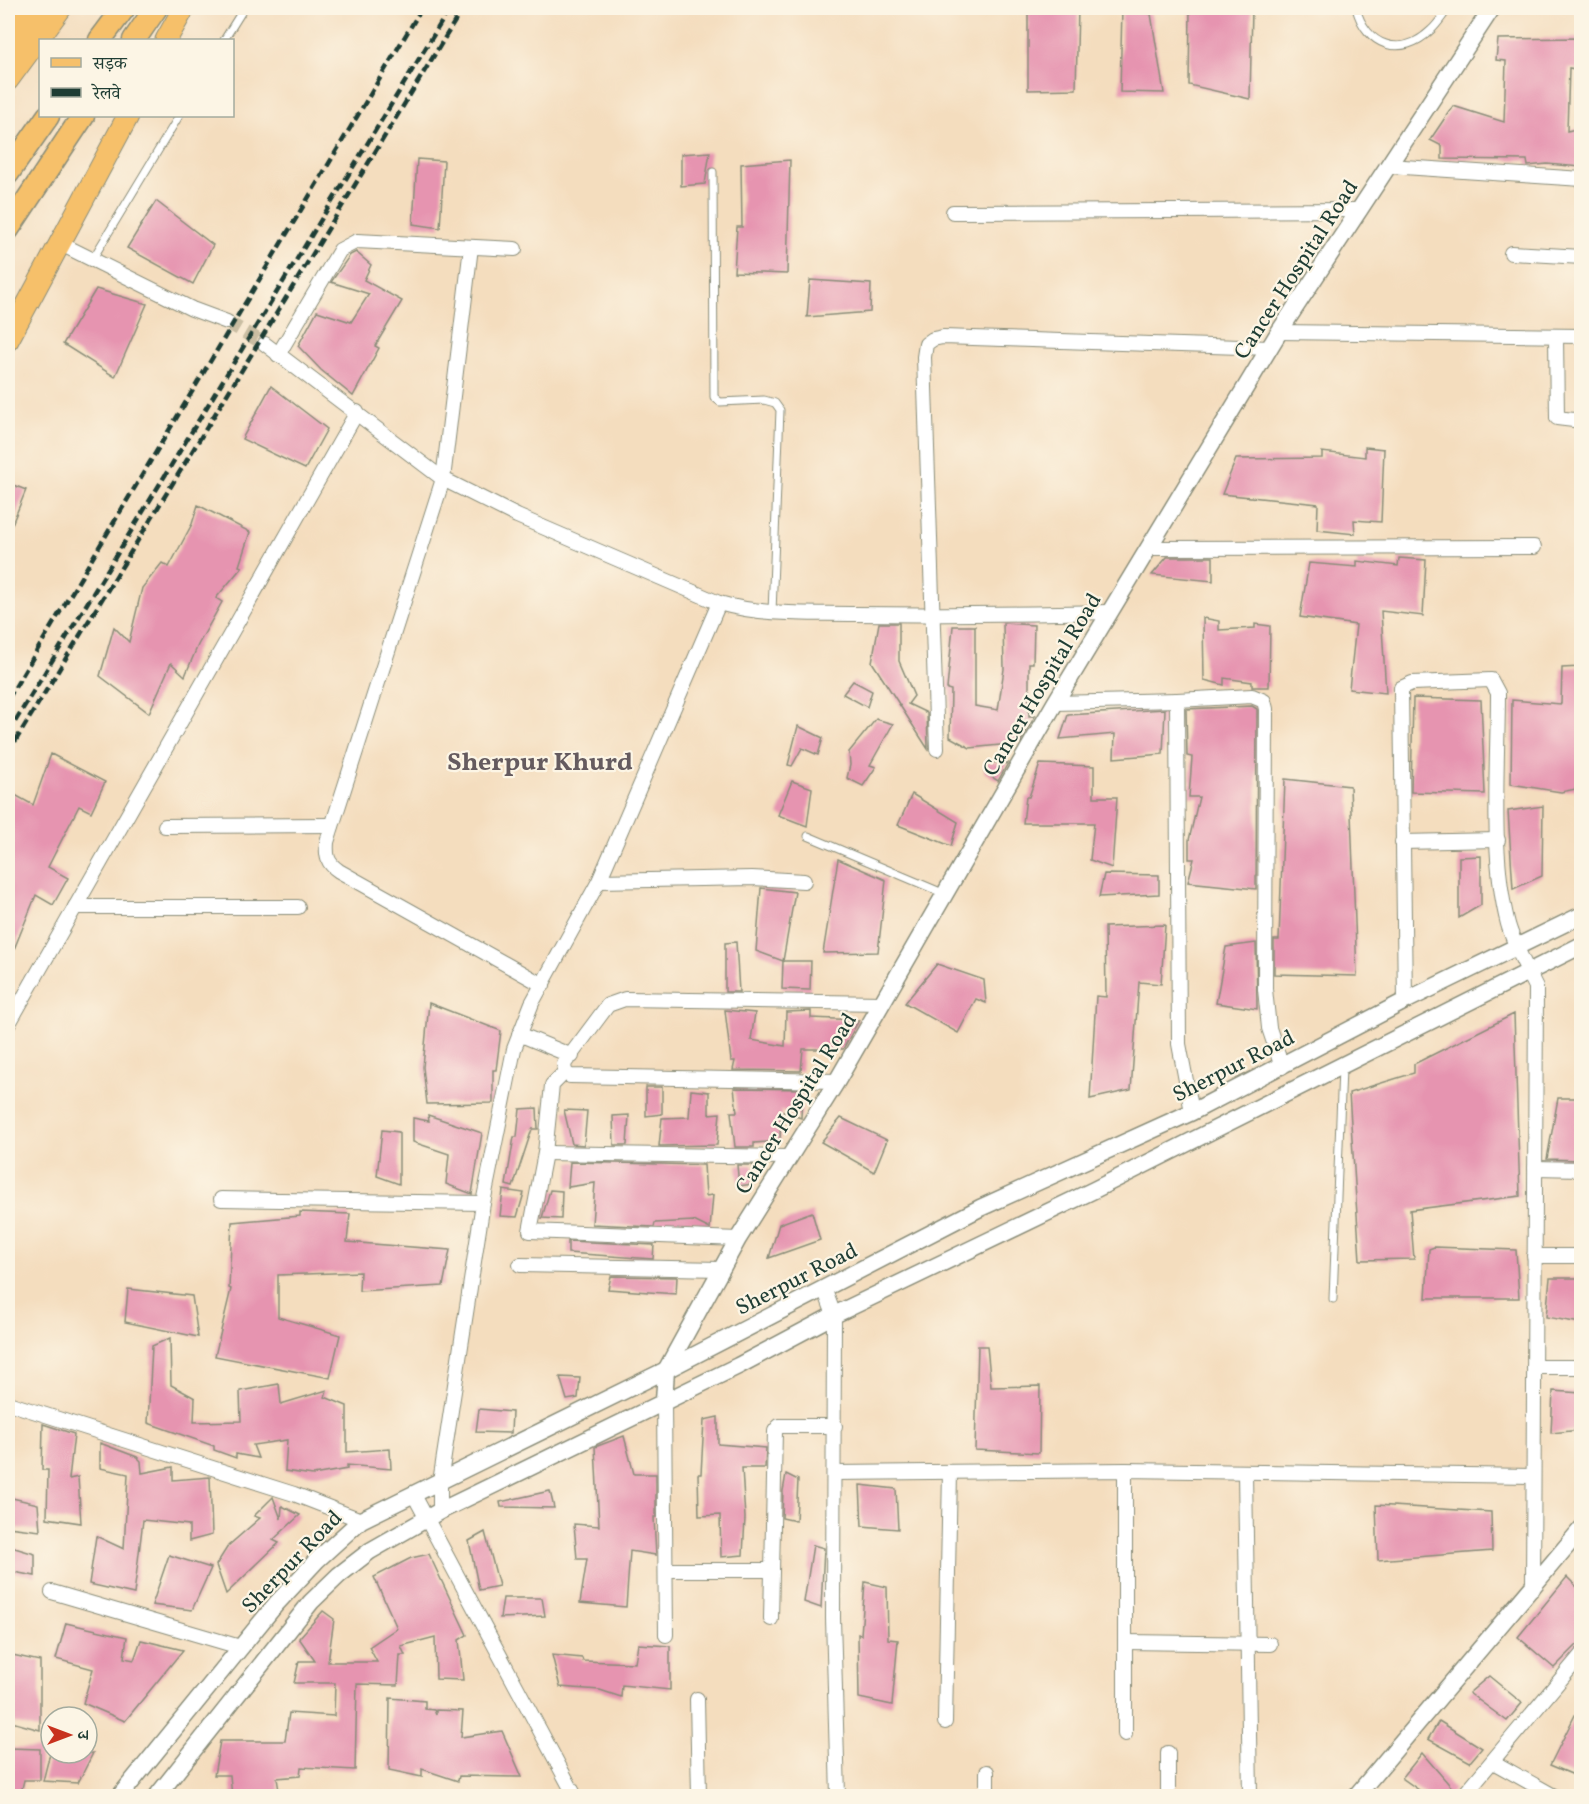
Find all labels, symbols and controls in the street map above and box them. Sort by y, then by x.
legend [39,39,234,117]
text: सड़क [92,52,128,77]
text: रेलवे [91,82,122,107]
street label: Cancer Hospital Road [1227,174,1367,366]
street label: Cancer Hospital Road [976,588,1110,783]
district label: Sherpur Khurd [447,745,633,781]
street label: Cancer Hospital Road [729,1008,866,1201]
street label: Sherpur Road [1168,1023,1301,1111]
street label: Sherpur Road [731,1236,864,1324]
street label: Sherpur Road [235,1504,350,1621]
north arrow [39,1705,99,1765]
text: उ [71,1730,93,1741]

